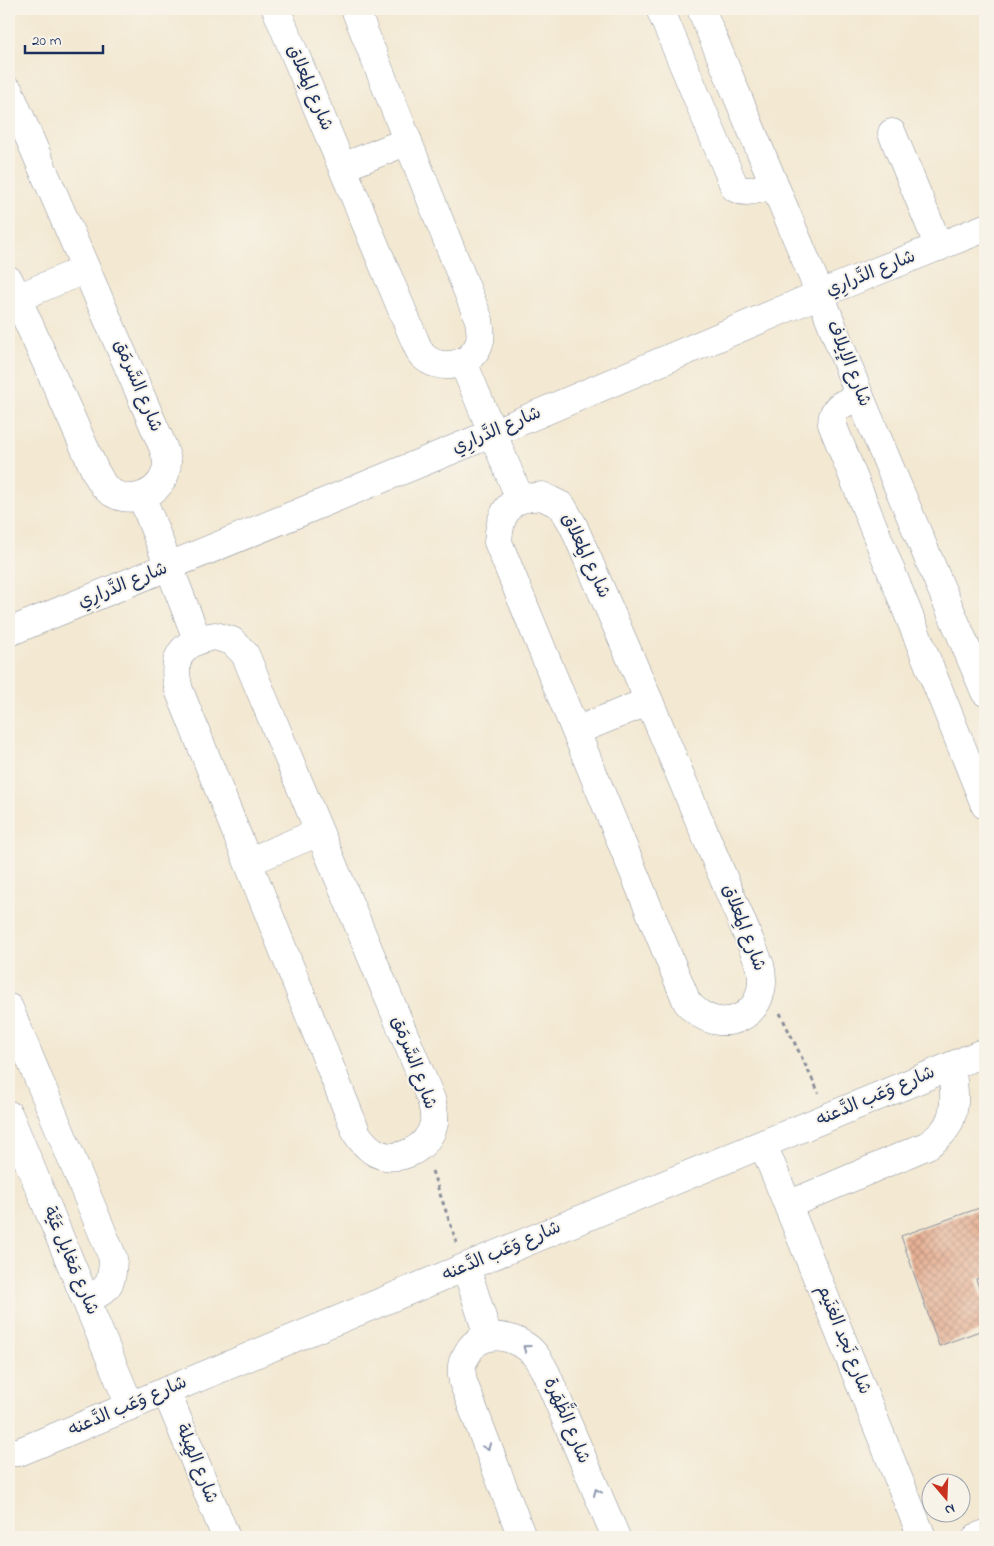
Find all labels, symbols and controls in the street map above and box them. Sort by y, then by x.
scale bar [25,22,102,54]
text: 20 m [32,30,62,52]
street label: شارع المِعلاق [279,41,339,135]
street label: شارع الدَّرارِي [822,244,920,304]
street label: شارع الإيلاف [819,317,877,411]
street label: شارع السَّرمَق [106,336,168,436]
street label: شارع الدَّرارِي [448,401,546,461]
street label: شارع المِعلاق [554,509,616,603]
street label: شارع الدَّرارِي [74,556,172,616]
street label: شارع المِعلاق [714,881,772,975]
street label: شارع السَّرمَق [383,1013,443,1113]
street label: شارع وَعَب الدَّعنه [813,1060,939,1134]
street label: شارع مَغايل عَيَّة [35,1203,105,1319]
street label: شارع وَعَب الدَّعنه [439,1215,565,1289]
street label: شارع نَجد الغنَيم [809,1281,877,1399]
one-way arrow [522,1345,532,1354]
street label: شارع وَعَب الدَّعنه [65,1370,191,1444]
street label: شارع الظَّهَرة [536,1372,600,1468]
street label: شارع الهِيلة [168,1420,224,1508]
one-way arrow [481,1442,491,1450]
north arrow [922,1474,972,1524]
one-way arrow [592,1488,603,1497]
text: N [942,1497,958,1520]

